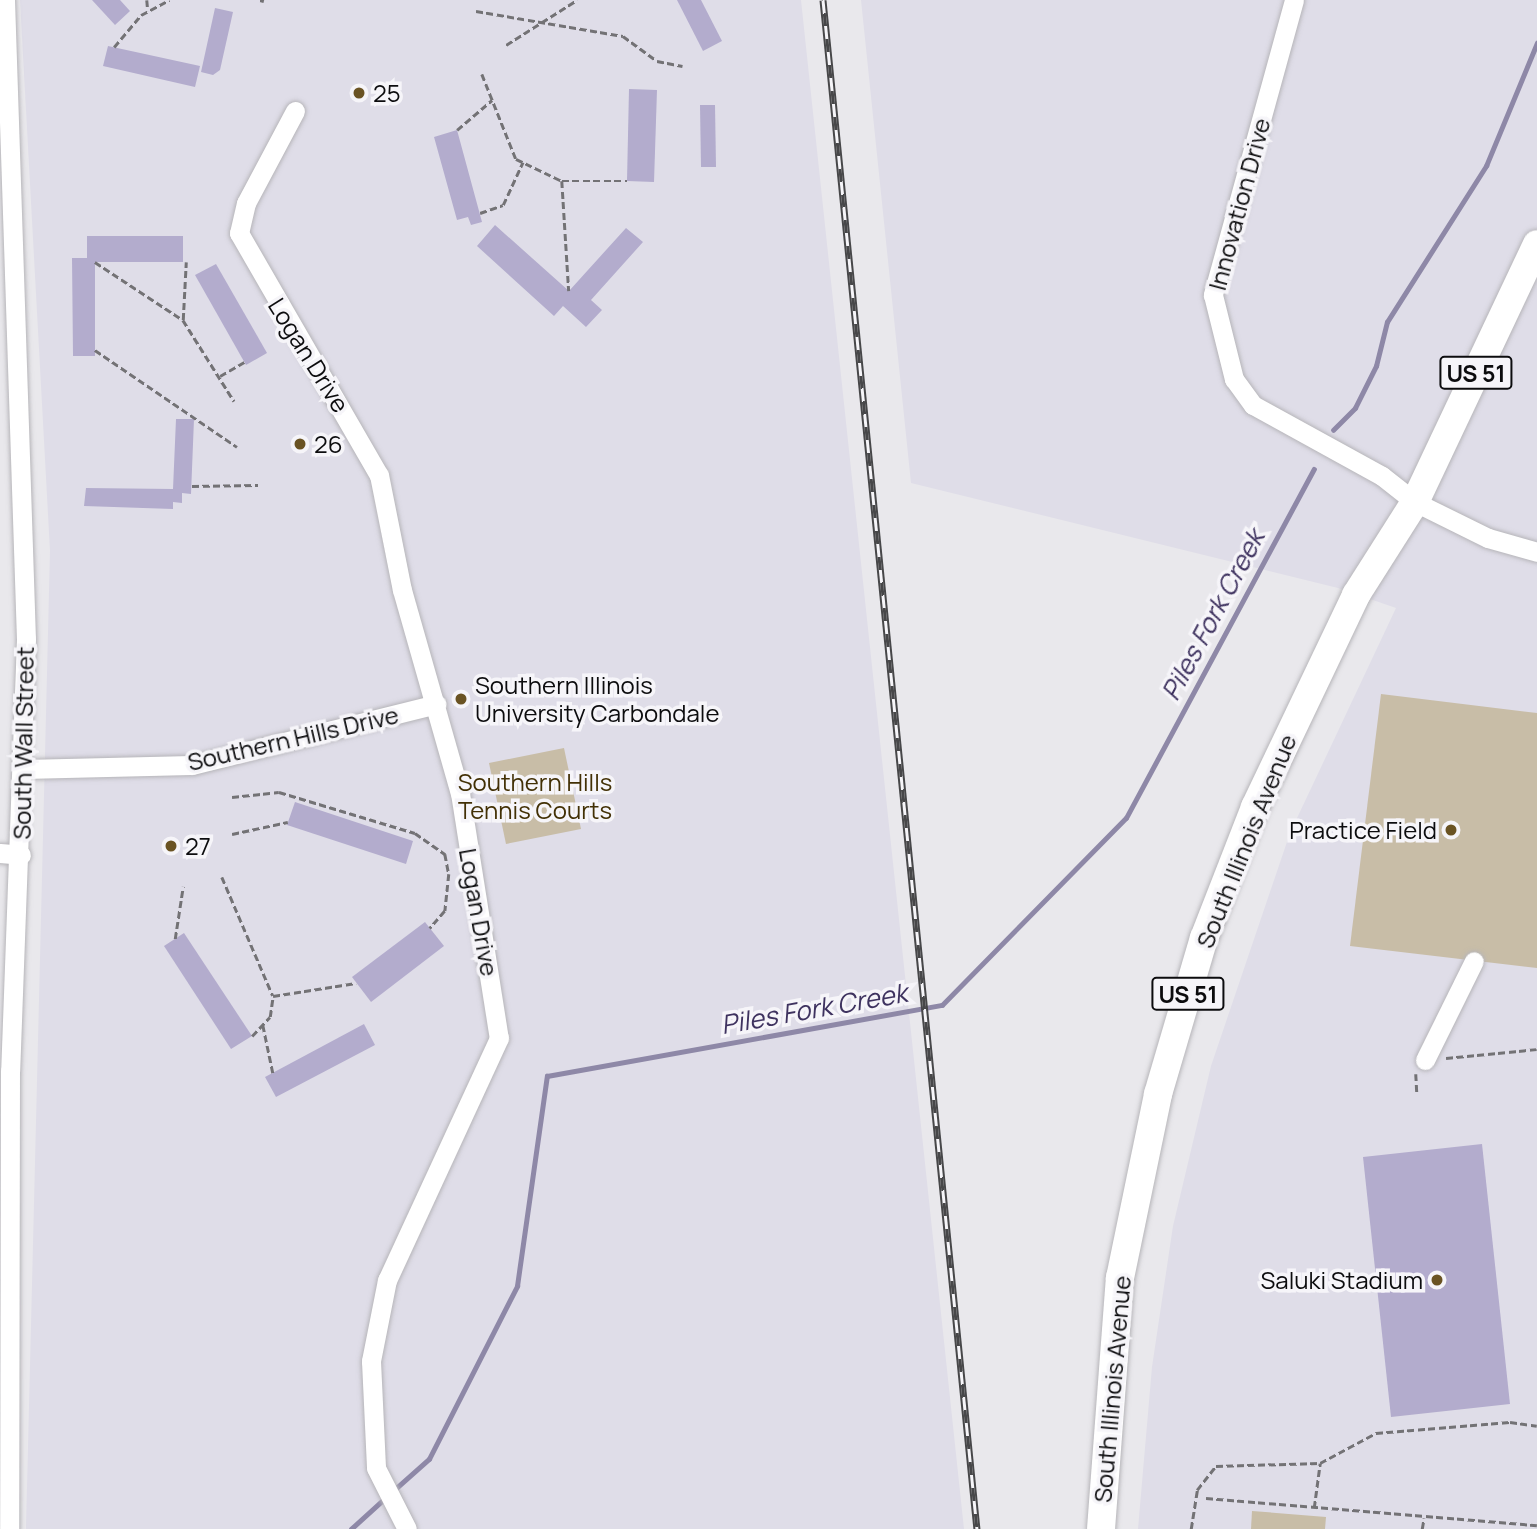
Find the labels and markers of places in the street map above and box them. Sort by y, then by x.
place label: 25 [373,79,401,107]
marker: 25 [351,85,367,101]
place label: 26 [314,430,343,458]
marker: 26 [292,436,308,452]
place label: Southern Illinois University Carbondale [475,671,719,727]
marker: Southern Illinois University Carbondale [453,691,469,707]
place label: Practice Field [1289,816,1437,844]
marker: Practice Field [1443,822,1459,838]
place label: 27 [185,832,211,860]
marker: 27 [163,838,179,854]
place label: Saluki Stadium [1261,1266,1423,1294]
marker: Saluki Stadium [1429,1272,1445,1288]

